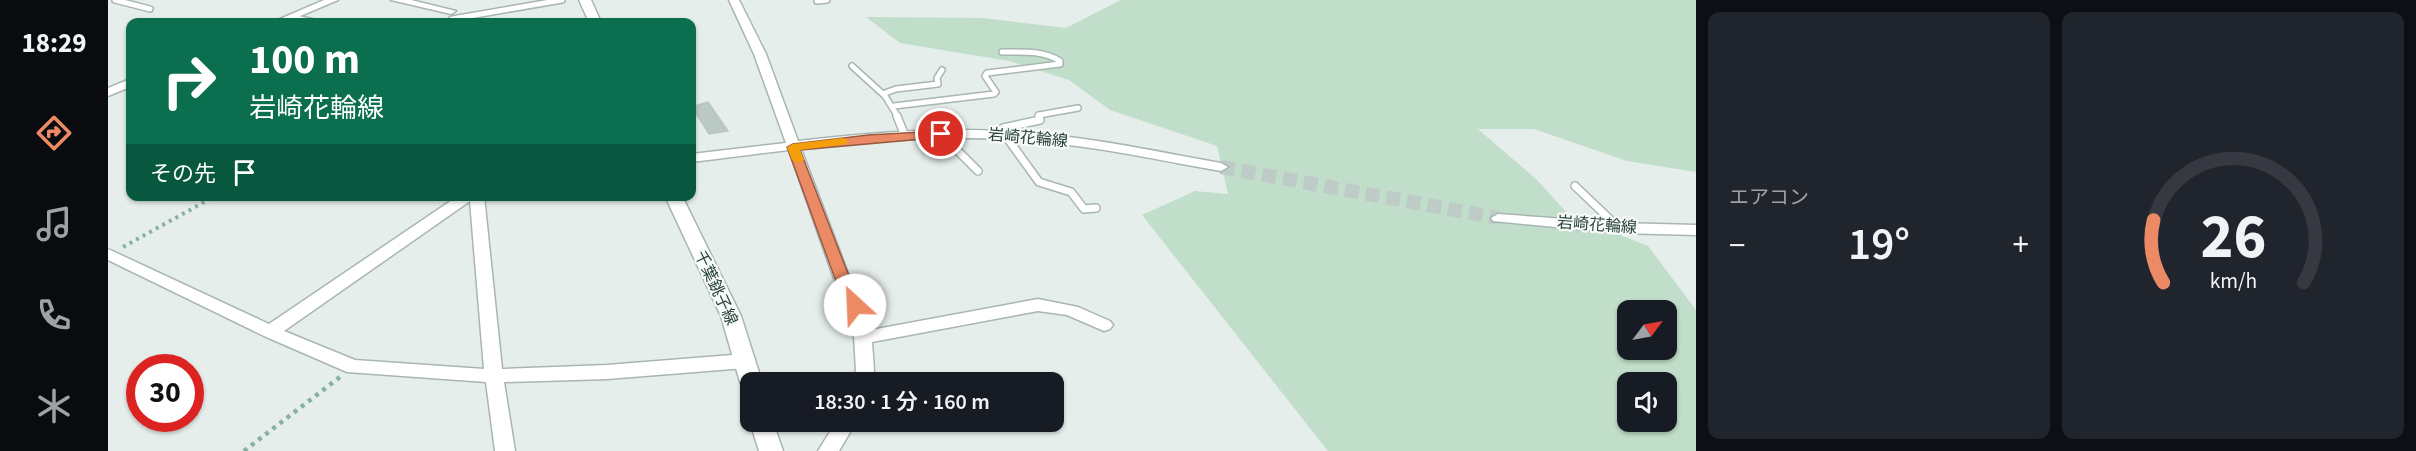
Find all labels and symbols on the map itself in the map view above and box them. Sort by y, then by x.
pin [915,108,966,159]
street label: 岩崎花輪線 [987,124,1069,152]
street label: 岩崎花輪線 [1556,211,1638,239]
street label: 千葉銚子線 [689,247,743,329]
position arrow [823,273,887,337]
north arrow [1617,300,1677,360]
speed limit sign: 30 [126,354,204,432]

